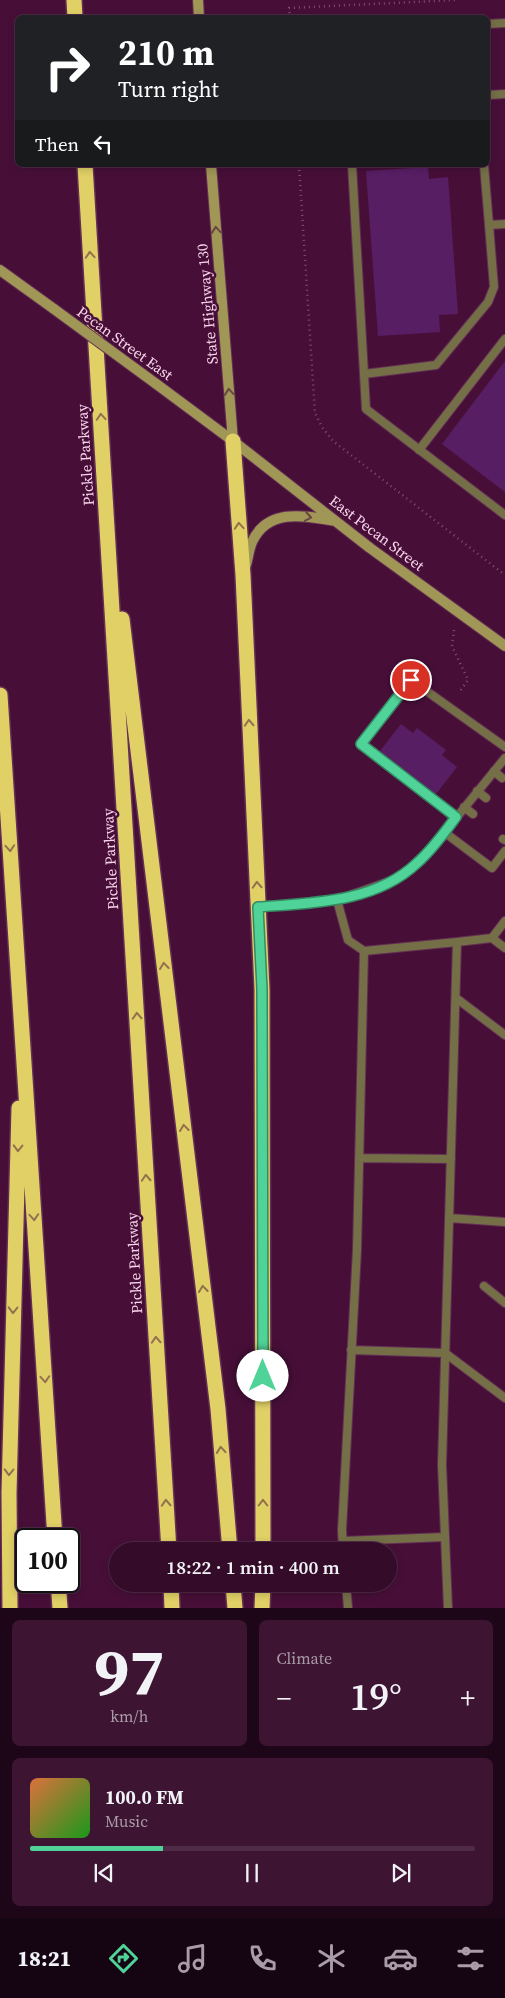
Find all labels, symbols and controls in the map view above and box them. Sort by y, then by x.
text: 210 m [118,29,214,77]
icon: right [35,35,100,100]
text: Turn right [118,74,219,104]
icon: left [89,130,117,158]
text: Then [35,131,79,157]
one-way arrow [211,226,222,234]
street label: State Highway 130 [191,243,223,365]
one-way arrow [85,251,96,259]
street label: Pecan Street East [73,301,177,385]
one-way arrow [224,388,235,396]
street label: Pickle Parkway [71,403,99,506]
one-way arrow [95,413,106,421]
street label: East Pecan Street [325,490,429,576]
one-way arrow [304,511,312,521]
one-way arrow [234,521,245,529]
pin [390,659,432,701]
icon: arrive [397,666,425,694]
one-way arrow [244,719,255,727]
street label: Pickle Parkway [97,807,123,910]
one-way arrow [5,844,16,852]
one-way arrow [251,881,262,889]
one-way arrow [159,962,170,970]
one-way arrow [131,1012,142,1020]
one-way arrow [179,1123,190,1131]
one-way arrow [12,1144,23,1152]
one-way arrow [141,1174,152,1182]
street label: Pickle Parkway [121,1211,147,1314]
one-way arrow [29,1213,40,1221]
one-way arrow [198,1285,209,1293]
one-way arrow [8,1306,19,1314]
one-way arrow [151,1336,162,1344]
position arrow [236,1349,288,1401]
one-way arrow [39,1376,50,1384]
one-way arrow [216,1446,227,1454]
one-way arrow [4,1469,15,1477]
one-way arrow [160,1498,171,1506]
one-way arrow [258,1498,268,1506]
speed limit sign: 100 [15,1528,80,1593]
text: 18:22 · 1 min · 400 m [166,1554,340,1580]
text: 97 [94,1628,164,1717]
text: Climate [277,1647,332,1669]
text: 19° [350,1671,402,1723]
text: − [277,1679,291,1717]
text: + [460,1679,475,1717]
text: km/h [110,1705,148,1727]
text: 100.0 FM [105,1784,184,1810]
text: Music [105,1810,148,1832]
icon: previous [90,1859,118,1887]
icon: pause [238,1859,266,1887]
icon: next [387,1859,415,1887]
icon: directions [106,1941,141,1976]
icon: music [175,1941,210,1976]
icon: phone [245,1941,280,1976]
icon: climate [314,1941,349,1976]
icon: car [383,1941,418,1976]
icon: filters [453,1941,488,1976]
text: 18:21 [17,1943,71,1973]

